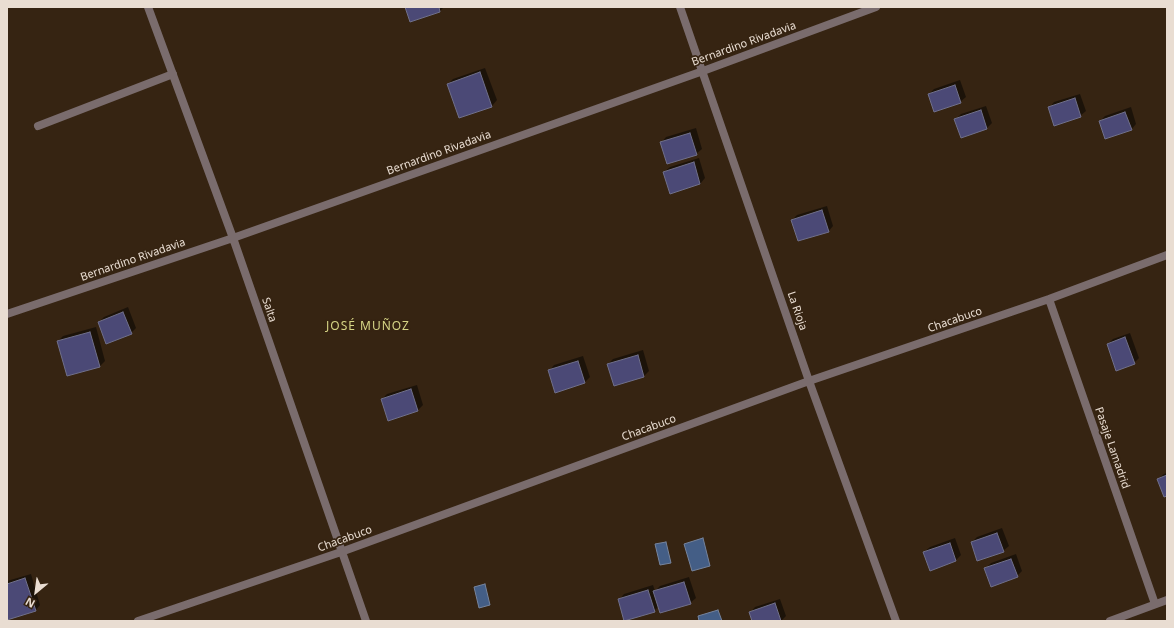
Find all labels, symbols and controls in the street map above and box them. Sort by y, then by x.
street label: Bernardino Rivadavia [690,19,798,69]
street label: Bernardino Rivadavia [385,128,493,178]
street label: Bernardino Rivadavia [79,236,187,284]
street label: La Rioja [784,290,810,332]
street label: Salta [259,296,279,324]
street label: Chacabuco [926,305,984,335]
district label: JOSÉ MUÑOZ [326,320,410,334]
street label: Pasaje Lamadrid [1092,405,1132,491]
street label: Chacabuco [620,412,678,444]
street label: Chacabuco [316,523,374,555]
north arrow [16,572,56,612]
text: N [22,594,37,612]

